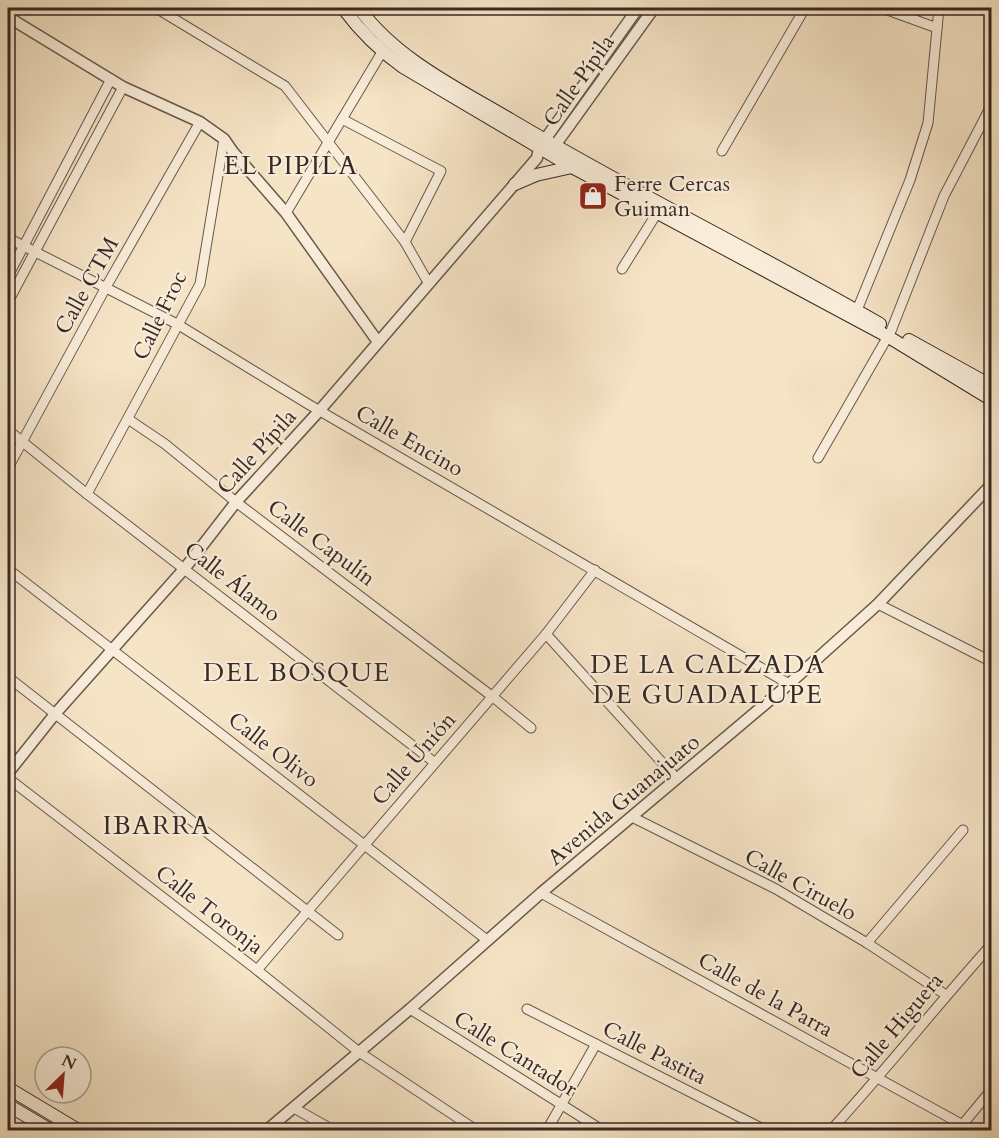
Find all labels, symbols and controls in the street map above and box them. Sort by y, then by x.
street label: Calle Pípila [536,28,622,132]
district label: EL PIPILA [224,148,358,183]
place label: Ferre Cercas Guiman [614,169,730,224]
shop icon: Ferre Cercas Guiman [577,180,609,212]
street label: Calle CTM [48,231,126,340]
street label: Calle Froc [125,266,194,365]
street label: Calle Encino [350,398,469,484]
street label: Calle Pípila [210,402,304,501]
street label: Calle Capulín [261,492,382,594]
street label: Calle Álamo [178,535,287,629]
district label: DE LA CALZADA DE GUADALUPE [590,647,826,712]
district label: DEL BOSQUE [203,655,391,690]
street label: Calle Olivo [222,705,325,795]
street label: Calle Unión [365,705,463,812]
street label: Avenida Guanajuato [541,727,706,872]
district label: IBARRA [103,808,211,843]
street label: Calle Ciruelo [739,842,862,928]
street label: Calle Toronja [149,858,270,962]
street label: Calle de la Parra [693,945,839,1045]
street label: Calle Higuera [844,966,950,1085]
street label: Calle Cantador [448,1004,584,1104]
street label: Calle Pastita [597,1014,712,1092]
north arrow [33,1045,93,1105]
text: N [58,1049,80,1075]

